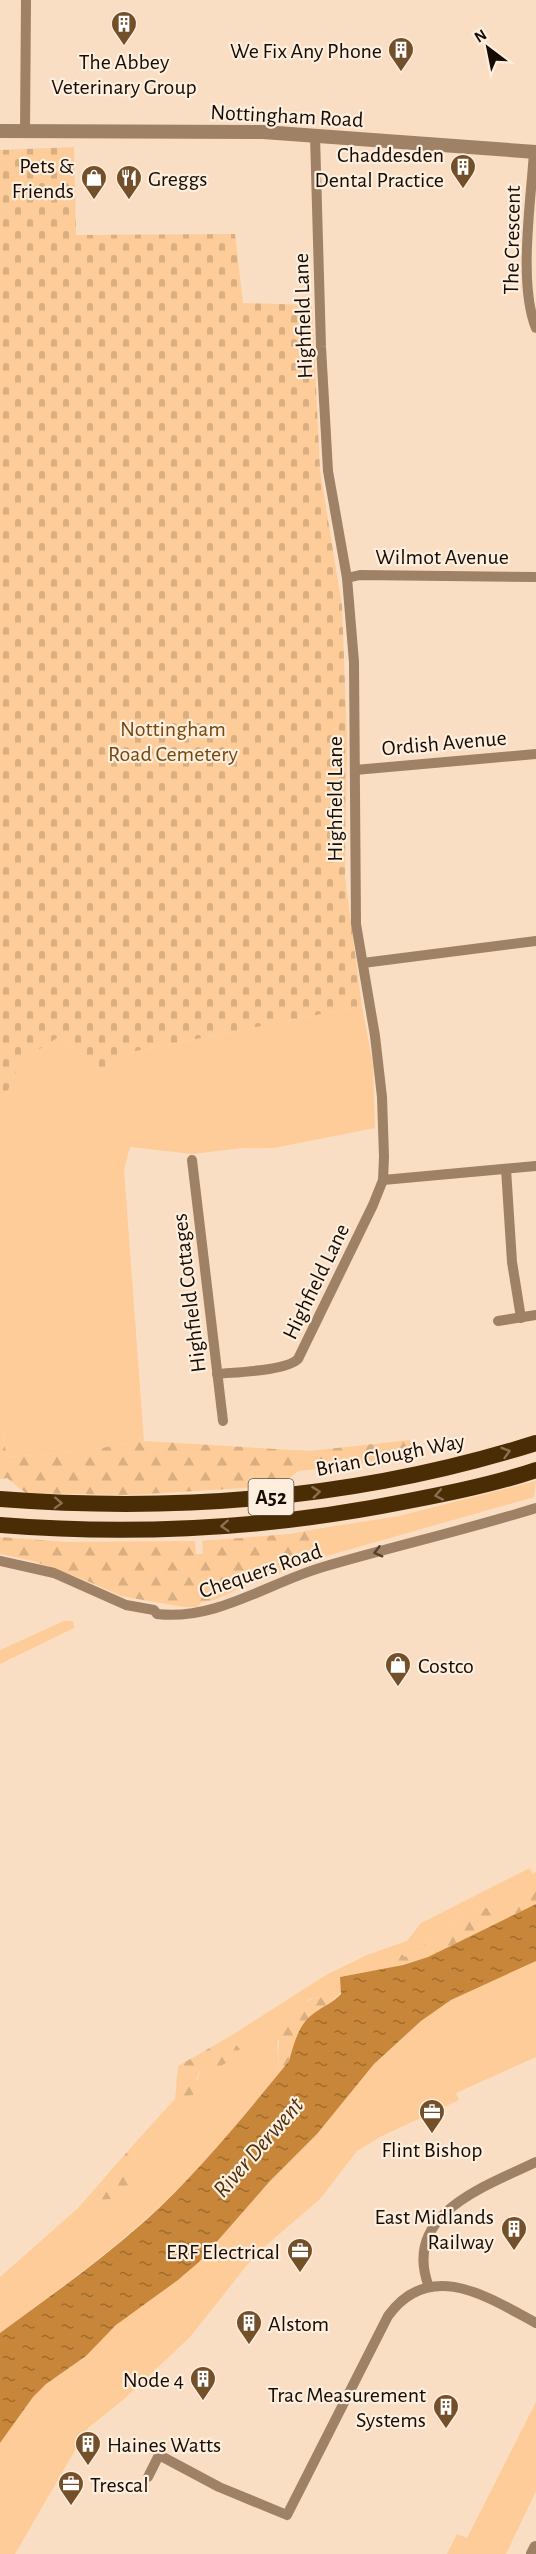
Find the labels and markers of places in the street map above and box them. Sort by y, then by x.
building icon: The Abbey Veterinary Group [109,9,139,47]
building icon: We Fix Any Phone [386,35,416,73]
place label: We Fix Any Phone [230,40,382,62]
place label: The Abbey Veterinary Group [51,51,197,98]
place label: Chaddesden Dental Practice [314,144,444,191]
building icon: Chaddesden Dental Practice [448,152,478,190]
place label: Pets & Friends [12,155,75,202]
shop icon: Pets & Friends [79,163,109,201]
restaurant icon: Greggs [114,163,144,201]
place label: Greggs [148,168,207,190]
shop icon: Costco [383,1650,413,1688]
place label: Costco [418,1655,474,1677]
office icon: Flint Bishop [417,2097,447,2135]
place label: Flint Bishop [381,2139,483,2161]
place label: East Midlands Railway [375,2206,495,2253]
building icon: East Midlands Railway [499,2214,529,2252]
office icon: ERF Electrical [285,2236,315,2274]
place label: ERF Electrical [166,2241,280,2263]
building icon: Alstom [234,2308,264,2346]
place label: Alstom [268,2313,329,2335]
building icon: Node 4 [188,2364,218,2402]
place label: Node 4 [123,2369,184,2391]
place label: Trac Measurement Systems [268,2384,426,2431]
building icon: Trac Measurement Systems [431,2392,461,2430]
building icon: Haines Watts [73,2429,103,2467]
place label: Haines Watts [107,2434,221,2456]
office icon: Trescal [56,2469,86,2507]
place label: Trescal [90,2474,149,2496]

